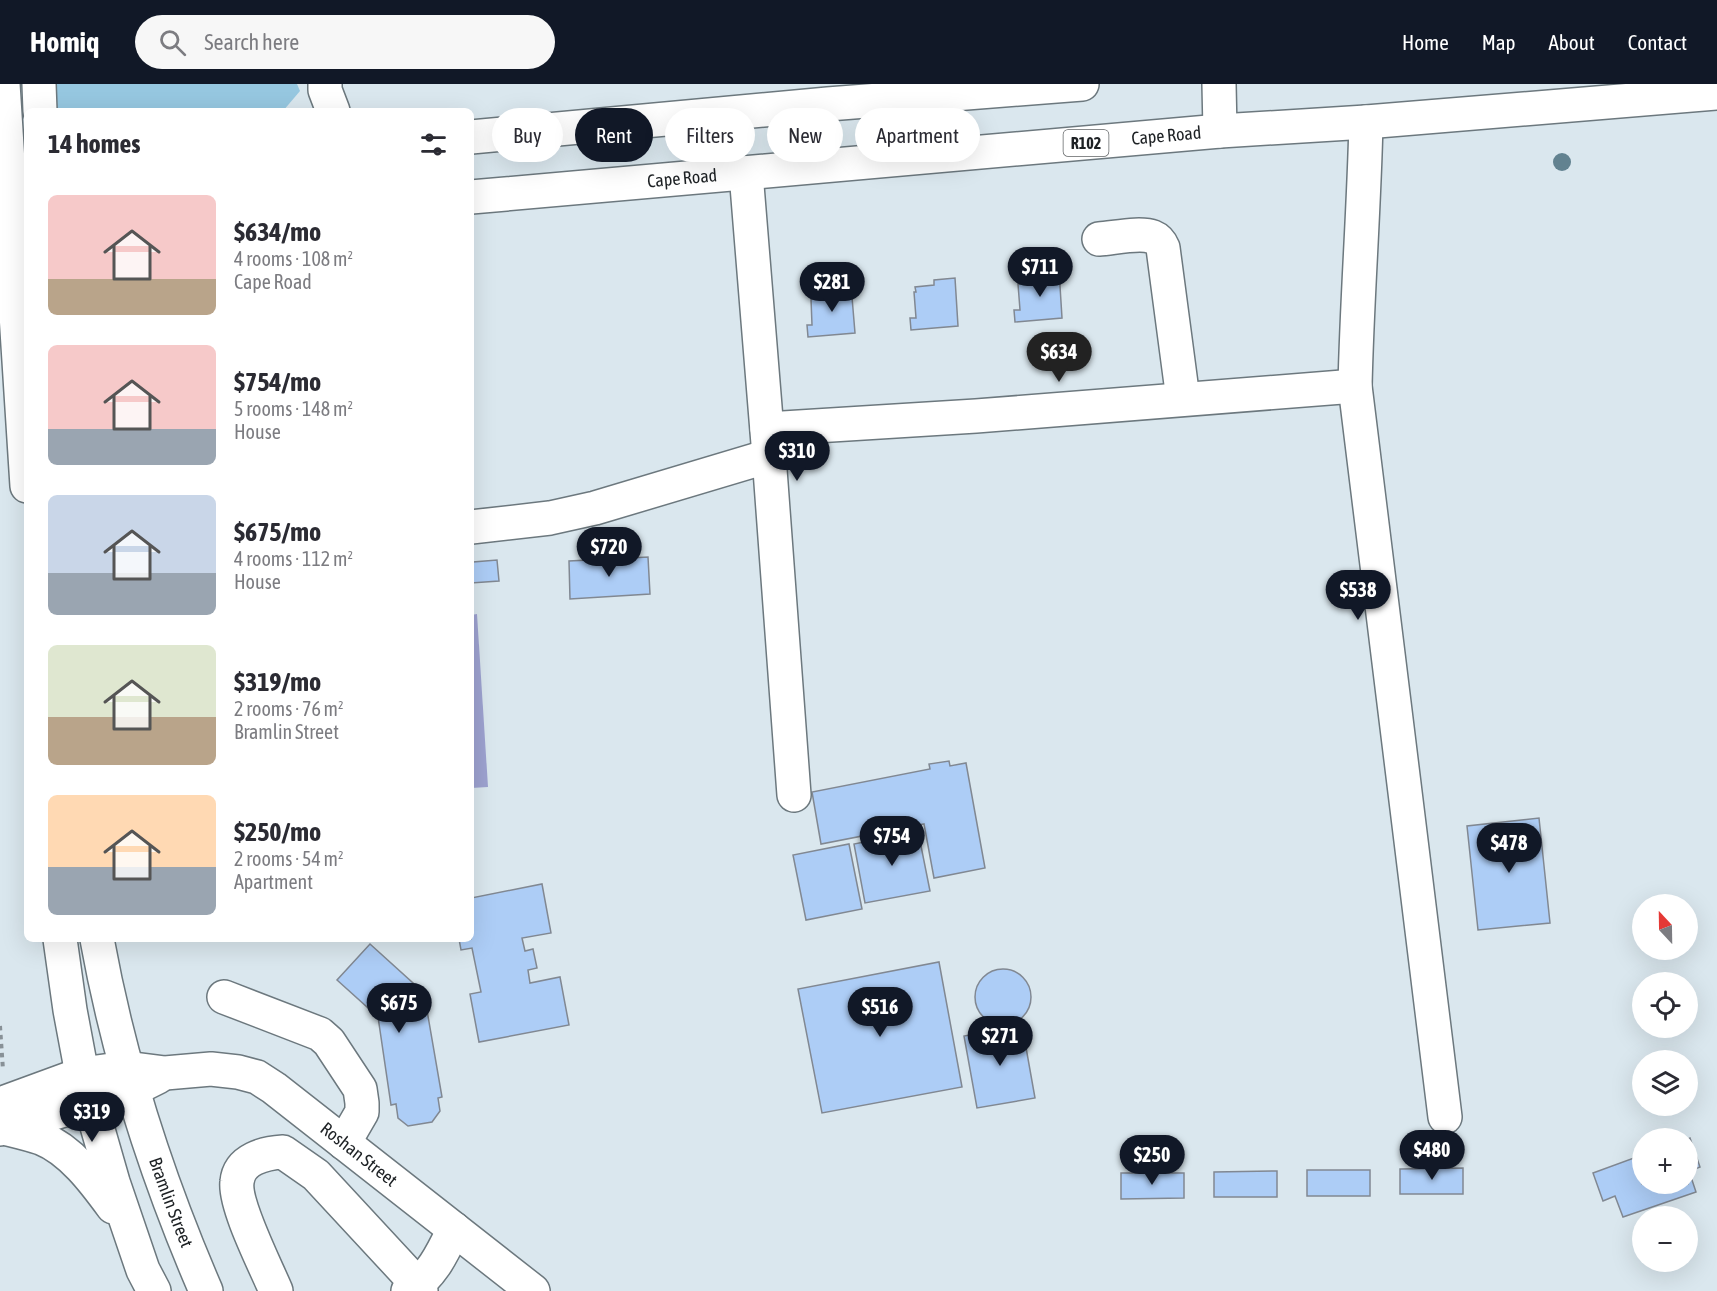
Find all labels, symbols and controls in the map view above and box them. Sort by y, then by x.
search box [135,15,555,69]
text: Homiq [30,26,99,58]
icon: search [156,26,189,59]
text: Search here [204,29,299,55]
text: Home [1402,30,1449,54]
text: Map [1482,30,1516,54]
text: About [1549,30,1595,54]
text: Contact [1628,30,1687,54]
chip: Buy [492,108,563,162]
chip: Rent [575,108,653,162]
chip: Filters [665,108,755,162]
chip: New [767,108,843,162]
chip: Apartment [855,108,980,162]
street label: Cape Road [1130,122,1202,149]
icon: filters [417,128,450,161]
text: 14 homes [48,129,141,159]
road number: R102 [1064,130,1108,156]
street label: Cape Road [646,164,718,191]
text: $634/mo [234,217,321,247]
icon: home [96,219,168,291]
text: 4 rooms · 108 m² [234,247,353,270]
pin: $711 [1004,247,1076,298]
text: $711 [1022,255,1058,278]
pin: $281 [796,262,868,313]
text: Cape Road [234,270,312,293]
text: $281 [814,270,850,293]
pin: $634 [1023,332,1095,383]
text: $634 [1041,340,1077,363]
text: $754/mo [234,367,321,397]
icon: home [96,369,168,441]
text: 5 rooms · 148 m² [234,397,353,420]
text: House [234,420,281,443]
pin: $310 [761,431,833,482]
text: $310 [779,439,815,462]
text: $675/mo [234,517,321,547]
icon: home [96,519,168,591]
pin: $720 [573,527,645,578]
text: $720 [591,535,627,558]
text: 4 rooms · 112 m² [234,547,353,570]
text: House [234,570,281,593]
pin: $538 [1322,570,1394,621]
text: $538 [1340,578,1376,601]
text: $319/mo [234,667,321,697]
icon: home [96,669,168,741]
text: 2 rooms · 76 m² [234,697,344,720]
text: Bramlin Street [234,720,339,743]
pin: $754 [856,816,928,867]
text: $250/mo [234,817,321,847]
icon: home [96,819,168,891]
pin: $478 [1473,823,1545,874]
text: $754 [874,824,910,847]
text: $478 [1491,831,1527,854]
text: 2 rooms · 54 m² [234,847,344,870]
text: Apartment [234,870,313,893]
north arrow [1632,894,1698,960]
map controls [1632,894,1698,1272]
button: locate [1632,972,1698,1038]
pin: $675 [363,983,435,1034]
pin: $516 [844,987,916,1038]
text: $675 [381,991,417,1014]
text: $516 [862,995,898,1018]
pin: $271 [964,1016,1036,1067]
text: $271 [982,1024,1018,1047]
button: layers [1632,1050,1698,1116]
pin: $319 [56,1092,128,1143]
text: $319 [74,1100,110,1123]
street label: Roshan Street [317,1118,402,1191]
button: + [1632,1128,1698,1194]
pin: $480 [1396,1130,1468,1181]
pin: $250 [1116,1135,1188,1186]
text: $480 [1414,1138,1450,1161]
text: $250 [1134,1143,1170,1166]
street label: Bramlin Street [145,1155,198,1250]
button: − [1632,1206,1698,1272]

